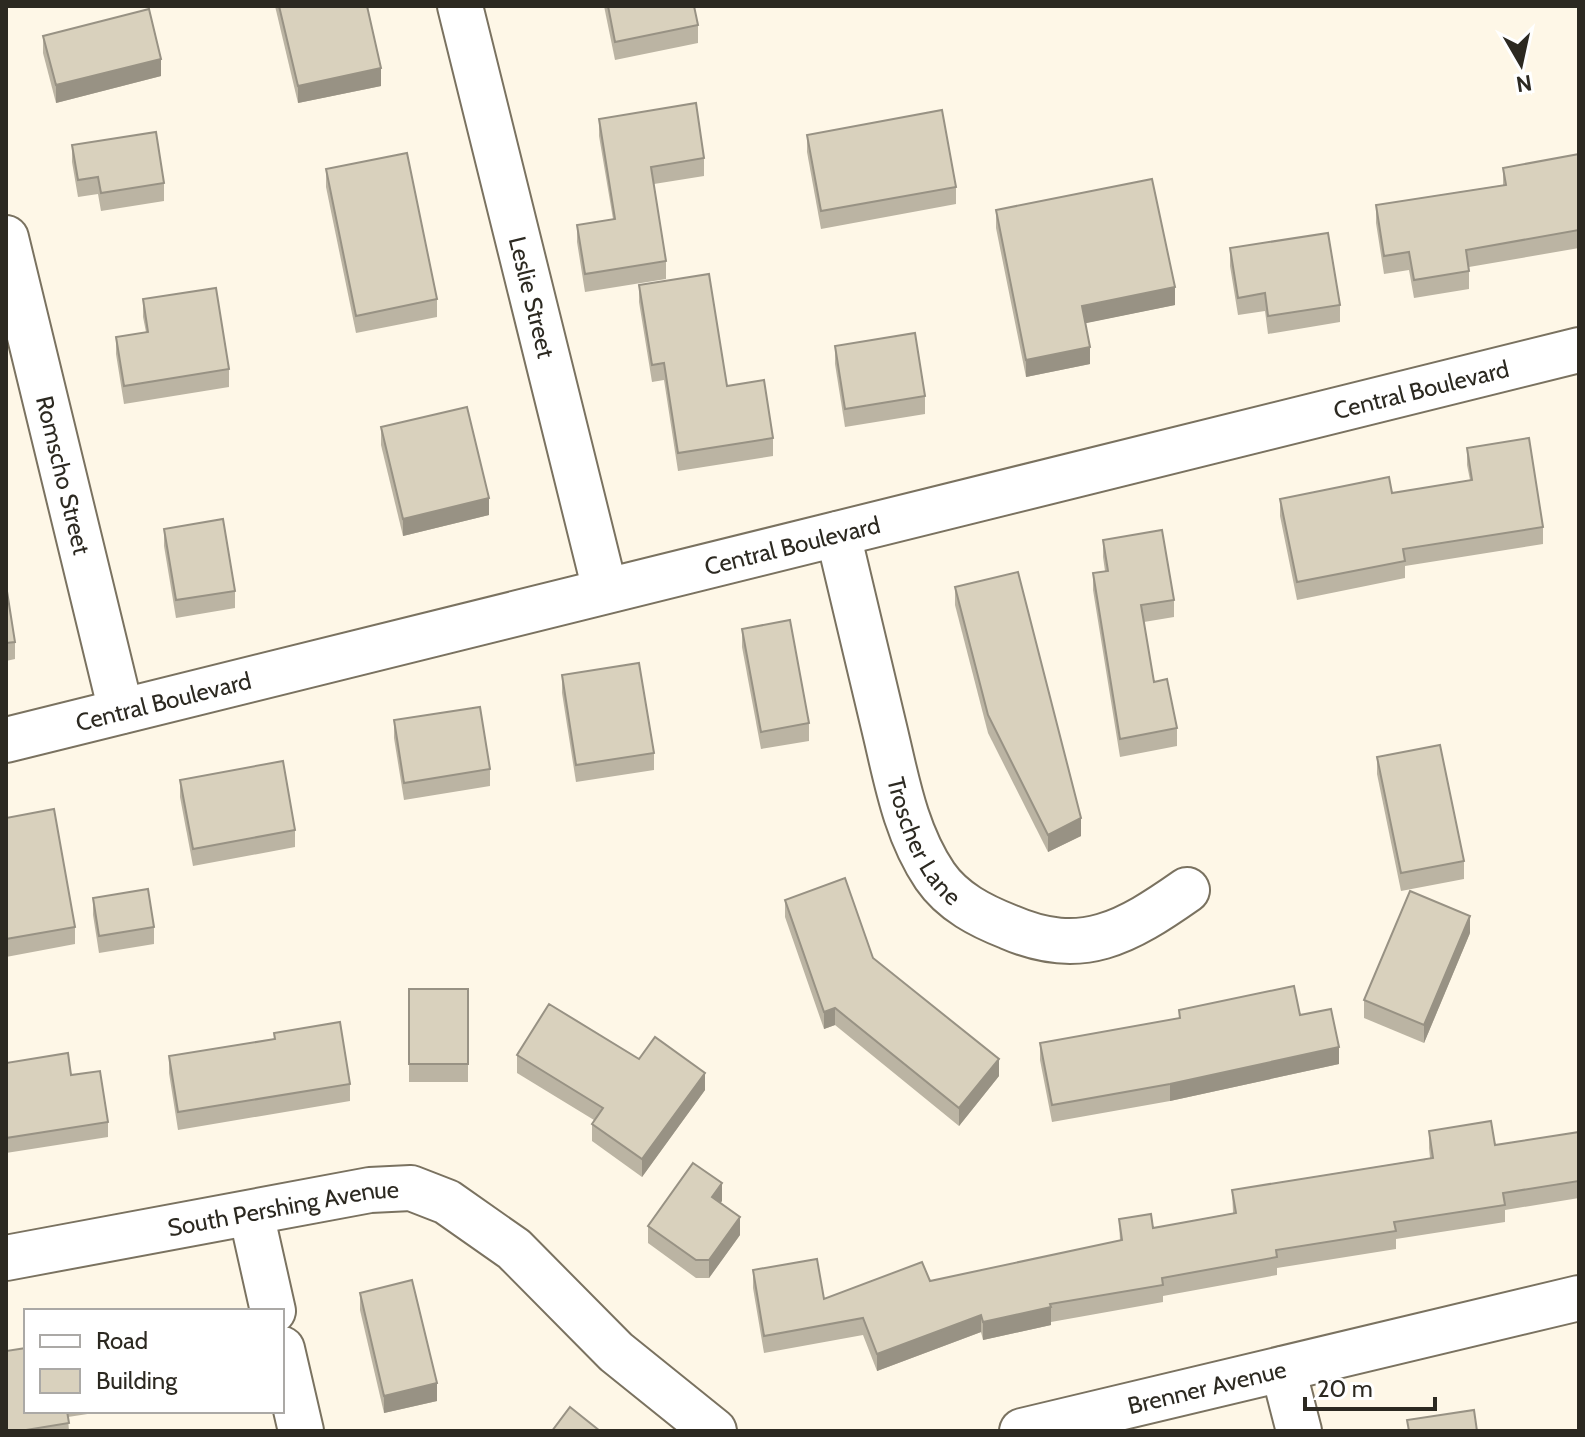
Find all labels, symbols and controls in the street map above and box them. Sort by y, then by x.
north arrow [1481,24,1561,104]
text: N [1514,69,1534,98]
street label: Leslie Street [503,233,561,361]
street label: Central Boulevard [1330,353,1512,425]
street label: Romscho Street [30,393,97,557]
street label: Central Boulevard [701,509,883,581]
street label: Central Boulevard [73,665,254,737]
street label: Troscher Lane [882,774,967,911]
street label: South Pershing Avenue [165,1174,400,1242]
legend [24,1309,284,1413]
text: Road [96,1326,148,1355]
street label: Brenner Avenue [1125,1354,1289,1420]
scale bar [1305,1361,1435,1411]
text: Building [96,1366,178,1395]
text: 20 m [1317,1374,1373,1403]

